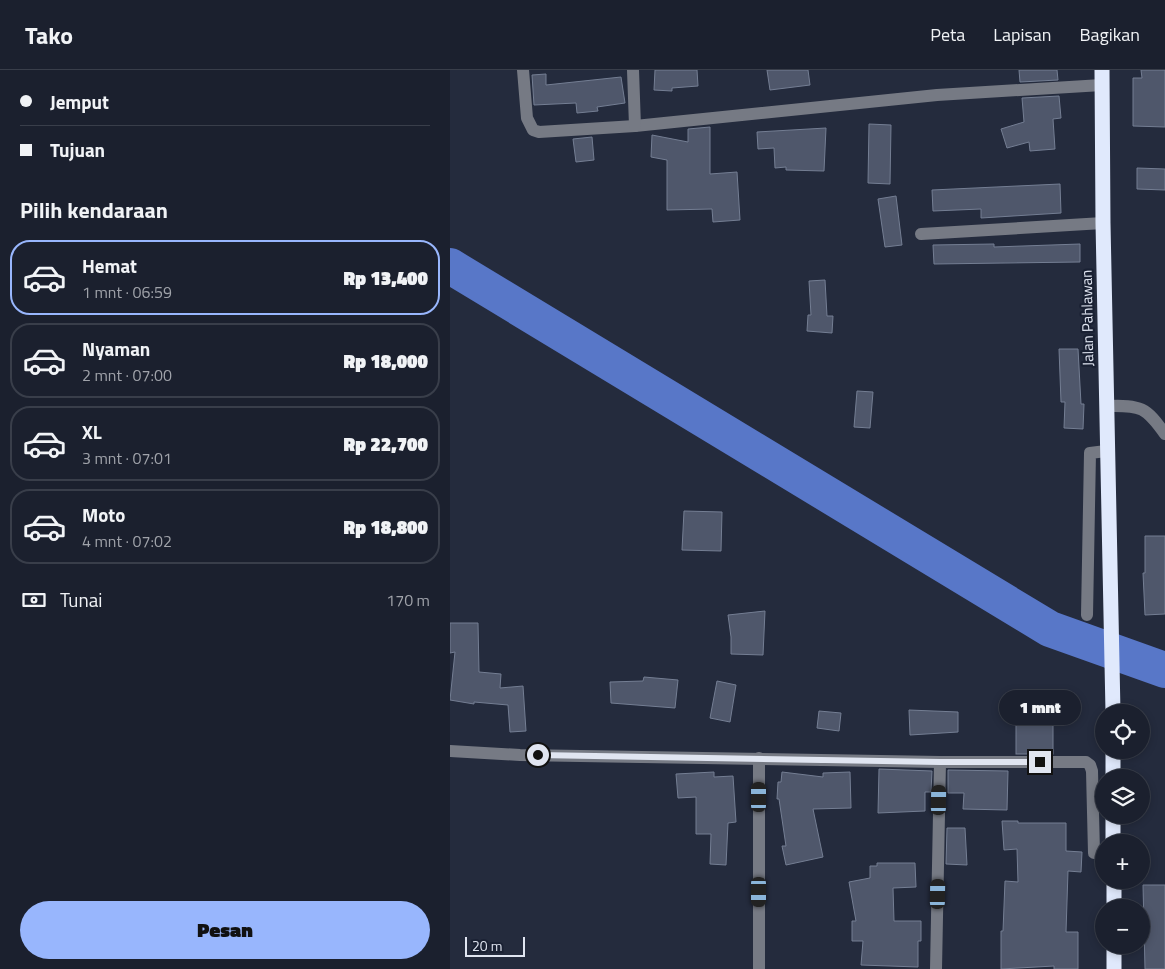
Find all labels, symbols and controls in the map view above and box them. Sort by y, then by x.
text: Tako [25,17,73,53]
text: Peta [930,21,965,48]
text: Lapisan [993,21,1051,48]
text: Bagikan [1079,21,1140,48]
text: Jemput [50,87,109,116]
text: Tujuan [50,135,105,164]
text: Pilih kendaraan [20,193,168,227]
text: Hemat [82,251,137,280]
icon: car [22,255,67,300]
text: Rp 13,400 [344,263,428,292]
street label: Jalan Pahlawan [1075,270,1099,366]
text: 1 mnt · 06:59 [82,280,172,304]
text: Nyaman [82,334,150,363]
icon: car [22,338,67,383]
text: Rp 18,000 [344,346,428,375]
text: 2 mnt · 07:00 [82,363,172,387]
text: XL [82,417,102,446]
icon: car [22,421,67,466]
text: Rp 22,700 [344,429,428,458]
text: 3 mnt · 07:01 [82,446,172,470]
text: Moto [82,500,125,529]
icon: car [22,504,67,549]
text: Rp 18,800 [344,512,428,541]
text: 4 mnt · 07:02 [82,529,172,553]
text: Tunai [60,585,102,614]
icon: cash [20,586,48,614]
text: 170 m [386,588,430,612]
callout: 1 mnt [999,690,1081,724]
text: 1 mnt [1019,695,1061,719]
map controls [1095,704,1150,954]
button: locate [1095,704,1150,759]
route start [527,744,549,766]
route end [1029,751,1051,773]
button: layers [1095,769,1150,824]
car [751,782,766,812]
car [931,785,946,815]
button: + [1095,834,1150,889]
car [751,877,766,907]
car [930,879,945,909]
button: − [1095,899,1150,954]
button: Pesan [20,901,430,959]
scale bar [465,934,525,957]
text: 20 m [472,935,502,956]

